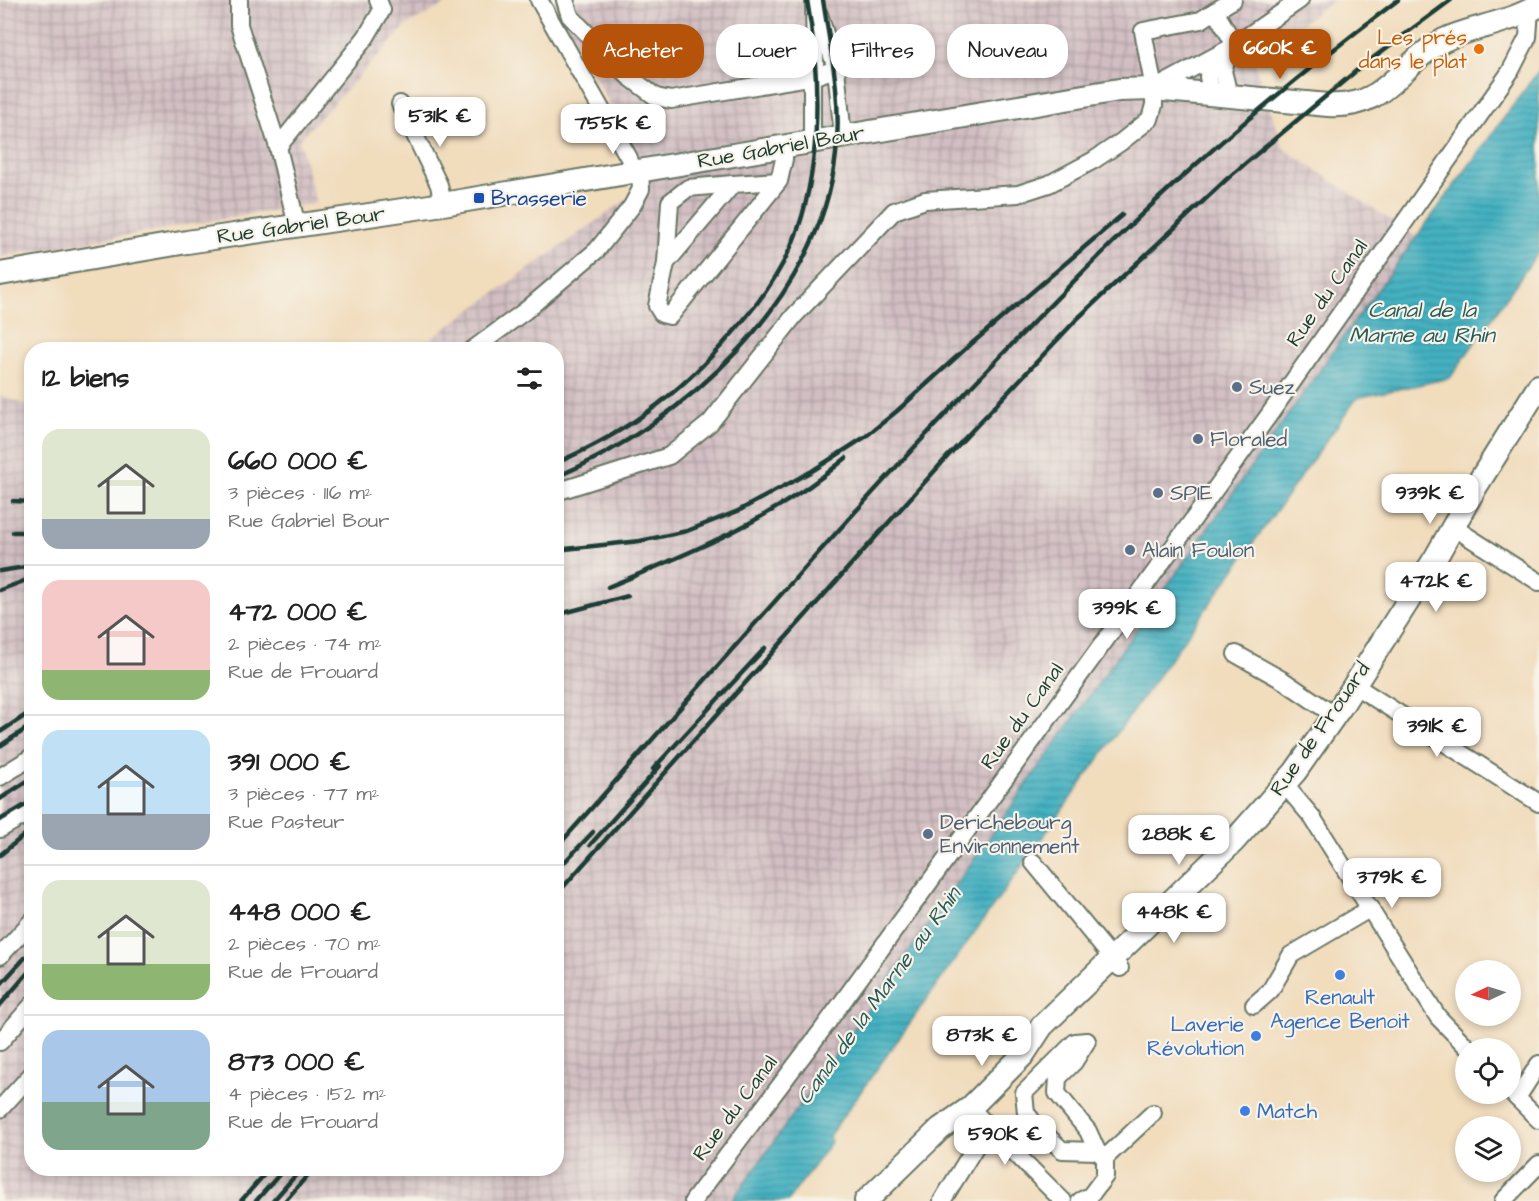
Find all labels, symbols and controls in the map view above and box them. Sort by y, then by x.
place label: Les prés dans le plat [1359,23,1468,77]
chip: Acheter [582,24,704,78]
chip: Louer [716,24,818,78]
chip: Filtres [830,24,935,78]
chip: Nouveau [947,24,1068,78]
pin: 660K € [1231,29,1329,80]
text: 660K € [1243,34,1317,62]
marker: Les prés dans le plat [1472,42,1486,56]
pin: 531K € [391,97,489,148]
text: 531K € [409,102,471,130]
pin: 755K € [564,104,662,155]
text: 755K € [575,109,651,137]
street label: Rue Gabriel Bour [695,118,867,176]
place label: Brasserie [491,184,587,213]
marker: Brasserie [472,191,486,205]
street label: Rue Gabriel Bour [215,199,387,251]
street label: Rue du Canal [1279,233,1375,353]
water label: Canal de la Marne au Rhin [1349,295,1497,351]
text: 12 biens [42,360,129,396]
icon: filters [513,362,546,395]
place label: Suez [1249,373,1296,402]
marker: Suez [1230,380,1244,394]
place label: Floraled [1210,425,1288,454]
marker: Floraled [1191,432,1205,446]
text: 660 000 € [228,443,368,479]
icon: home [90,453,162,525]
pin: 939K € [1381,474,1479,525]
text: 3 pièces · 116 m² [228,479,372,507]
place label: SPIE [1170,479,1213,508]
text: 939K € [1396,479,1464,507]
marker: SPIE [1151,486,1165,500]
text: Rue Gabriel Bour [228,507,389,535]
place label: Alain Foulon [1142,536,1254,565]
marker: Alain Foulon [1123,543,1137,557]
pin: 472K € [1387,562,1485,613]
text: 472K € [1399,567,1473,595]
pin: 399K € [1078,589,1176,640]
text: 472 000 € [228,594,367,630]
text: 399K € [1093,594,1161,622]
icon: home [90,604,162,676]
text: 2 pièces · 74 m² [228,630,382,658]
street label: Rue de Frouard [1263,656,1377,802]
street label: Rue du Canal [973,657,1071,775]
text: Rue de Frouard [228,658,378,686]
pin: 391K € [1388,707,1486,758]
text: 391K € [1407,712,1467,740]
text: 391 000 € [228,744,350,780]
icon: home [90,754,162,826]
text: 3 pièces · 77 m² [228,780,379,808]
text: Rue Pasteur [228,808,344,836]
place label: Derichebourg Environnement [940,808,1080,861]
pin: 288K € [1130,815,1228,866]
text: 288K € [1142,820,1216,848]
marker: Derichebourg Environnement [921,827,935,841]
pin: 379K € [1343,858,1441,909]
text: 379K € [1357,863,1427,891]
water label: Canal de la Marne au Rhin [789,879,970,1111]
pin: 448K € [1125,893,1223,944]
text: 448 000 € [228,894,371,930]
text: 448K € [1136,898,1212,926]
icon: home [90,904,162,976]
text: 2 pièces · 70 m² [228,930,381,958]
text: Rue de Frouard [228,958,378,986]
north arrow [1455,960,1521,1026]
map controls [1455,960,1521,1182]
marker: Renault Agence Benoit [1333,968,1347,982]
place label: Renault Agence Benoit [1270,983,1410,1038]
place label: Laverie Révolution [1147,1010,1244,1063]
pin: 873K € [933,1016,1031,1067]
text: 873K € [946,1021,1018,1049]
marker: Laverie Révolution [1249,1029,1263,1043]
button: locate [1455,1038,1521,1104]
text: 873 000 € [228,1044,365,1080]
street label: Rue du Canal [686,1049,784,1167]
icon: home [90,1054,162,1126]
text: 4 pièces · 152 m² [228,1080,386,1108]
place label: Match [1257,1097,1318,1126]
marker: Match [1238,1104,1252,1118]
text: Rue de Frouard [228,1108,378,1136]
pin: 590K € [956,1115,1054,1166]
button: layers [1455,1116,1521,1182]
text: 590K € [968,1120,1042,1148]

